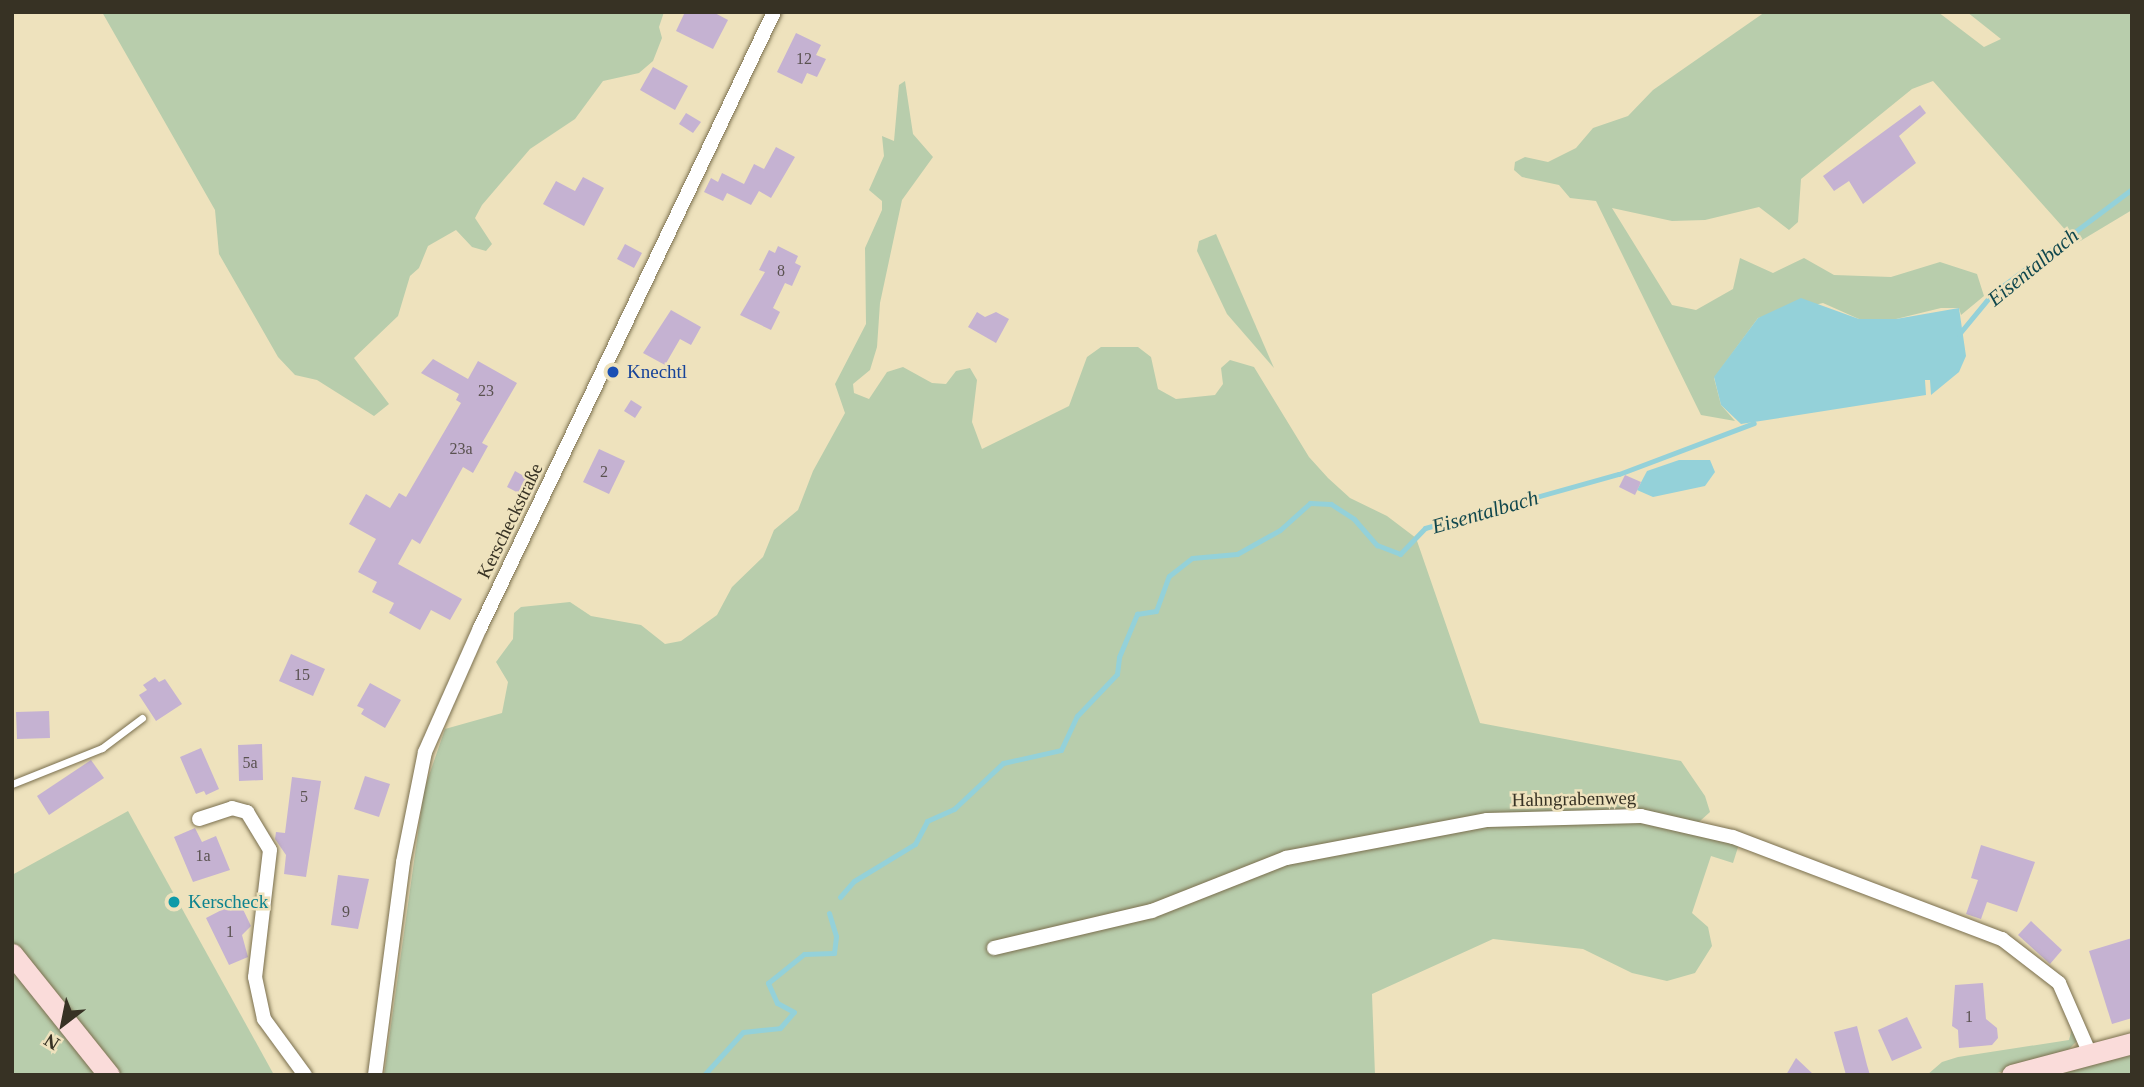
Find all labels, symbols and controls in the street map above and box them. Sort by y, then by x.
house number: 12 [796,49,812,69]
water label: Eisentalbach [1982,223,2084,311]
house number: 8 [777,261,785,281]
place label: Knechtl [627,361,687,383]
marker: Knechtl [605,364,621,380]
house number: 23 [478,381,494,401]
house number: 23a [449,439,473,459]
street label: Kerscheckstraße [472,460,548,582]
house number: 2 [600,462,608,482]
water label: Eisentalbach [1429,485,1541,539]
house number: 15 [294,665,310,685]
house number: 5a [242,753,258,773]
house number: 5 [300,787,308,807]
street label: Hahngrabenweg [1512,787,1636,811]
house number: 1a [195,846,211,866]
place label: Kerscheck [188,891,268,913]
marker: Kerscheck [166,894,182,910]
house number: 9 [342,902,350,922]
house number: 1 [226,922,234,942]
north arrow [28,989,98,1059]
house number: 1 [1965,1007,1973,1027]
text: N [40,1030,63,1055]

